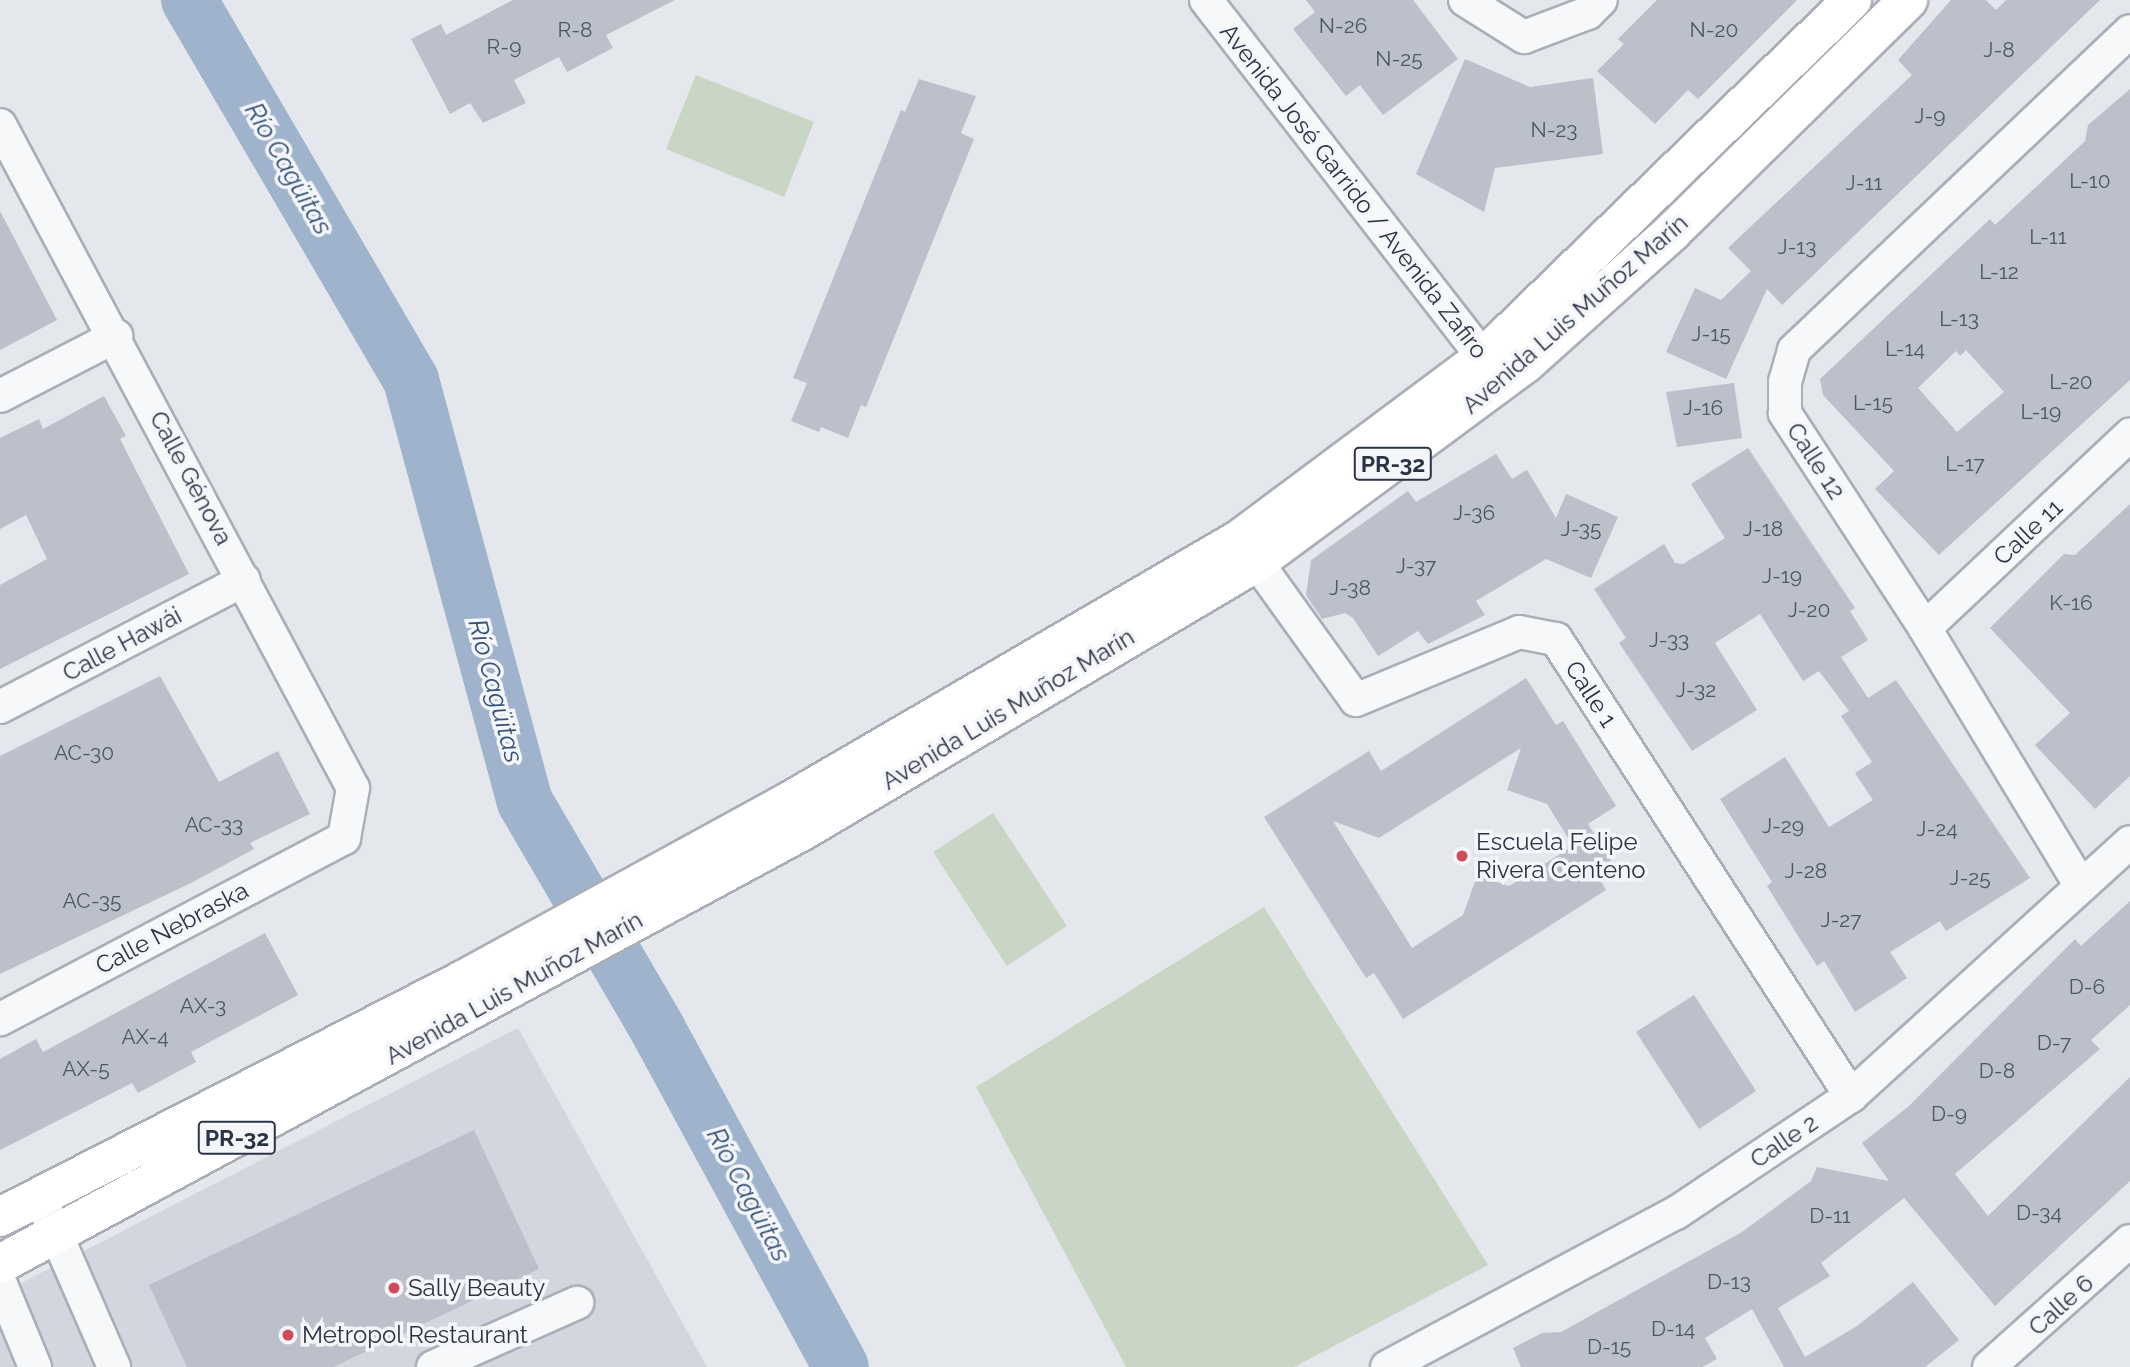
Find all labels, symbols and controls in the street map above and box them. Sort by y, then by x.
house number: N-26 [1319,13,1367,39]
house number: R-8 [557,17,593,43]
street label: Avenida José Garrido / Avenida Zafiro [1214,17,1494,365]
house number: N-20 [1690,17,1738,43]
house number: R-9 [487,34,521,60]
house number: J-8 [1983,37,2015,63]
house number: N-25 [1375,46,1423,72]
water label: Río Cagüitas [238,97,338,241]
house number: J-9 [1914,103,1946,129]
house number: N-23 [1530,117,1578,143]
house number: L-10 [2069,168,2111,194]
house number: J-11 [1846,170,1882,196]
street label: Avenida Luis Muñoz Marín [1456,208,1694,420]
house number: L-11 [2029,224,2067,250]
house number: J-13 [1777,234,1817,260]
house number: L-12 [1979,259,2019,285]
house number: L-13 [1939,306,1979,332]
house number: J-15 [1691,321,1731,347]
house number: L-14 [1885,336,1925,362]
house number: L-20 [2049,369,2093,395]
house number: L-15 [1853,390,1893,416]
house number: J-16 [1683,395,1723,421]
house number: L-19 [2021,399,2061,425]
street label: Calle Génova [144,406,238,550]
street label: Calle 12 [1781,417,1851,505]
road number: PR-32 [1353,445,1433,484]
house number: L-17 [1945,451,1985,477]
street label: Calle 11 [1988,493,2068,571]
house number: J-36 [1453,500,1495,526]
house number: J-35 [1561,516,1601,542]
house number: J-18 [1743,516,1783,542]
house number: J-37 [1396,553,1436,579]
house number: J-19 [1762,563,1802,589]
house number: J-38 [1329,575,1371,601]
house number: K-16 [2049,590,2093,616]
house number: J-20 [1788,597,1830,623]
street label: Calle Hawái [58,601,186,687]
water label: Río Cagüitas [461,616,529,766]
street label: Avenida Luis Muñoz Marín [877,622,1139,796]
house number: J-33 [1649,627,1689,653]
street label: Calle 1 [1559,656,1623,732]
house number: J-32 [1676,677,1716,703]
house number: AC-30 [54,740,114,766]
house number: AC-33 [185,812,243,838]
house number: J-29 [1762,813,1804,839]
house number: J-24 [1916,816,1958,842]
place label: Escuela Felipe Rivera Centeno [1476,828,1645,884]
marker: Escuela Felipe Rivera Centeno [1454,848,1470,864]
house number: J-28 [1785,858,1827,884]
house number: J-25 [1949,865,1991,891]
street label: Calle Nebraska [91,876,253,980]
house number: AC-35 [63,888,121,914]
street label: Avenida Luis Muñoz Marín [381,905,647,1071]
house number: J-27 [1820,907,1862,933]
house number: D-6 [2069,974,2105,1000]
house number: AX-3 [180,993,226,1019]
house number: AX-4 [121,1024,169,1050]
house number: D-7 [2037,1030,2071,1056]
house number: AX-5 [62,1056,110,1082]
house number: D-8 [1979,1058,2015,1084]
house number: D-9 [1931,1101,1967,1127]
street label: Calle 2 [1745,1108,1823,1174]
road number: PR-32 [197,1119,277,1158]
water label: Río Cagüitas [700,1123,796,1267]
house number: D-34 [2016,1200,2062,1226]
house number: D-11 [1809,1203,1851,1229]
street label: Calle 6 [2023,1268,2099,1342]
house number: D-13 [1707,1269,1751,1295]
place label: Sally Beauty [408,1274,546,1302]
marker: Sally Beauty [386,1280,402,1296]
house number: D-14 [1651,1316,1695,1342]
place label: Metropol Restaurant [302,1321,529,1349]
marker: Metropol Restaurant [280,1327,296,1343]
house number: D-15 [1587,1334,1631,1360]

